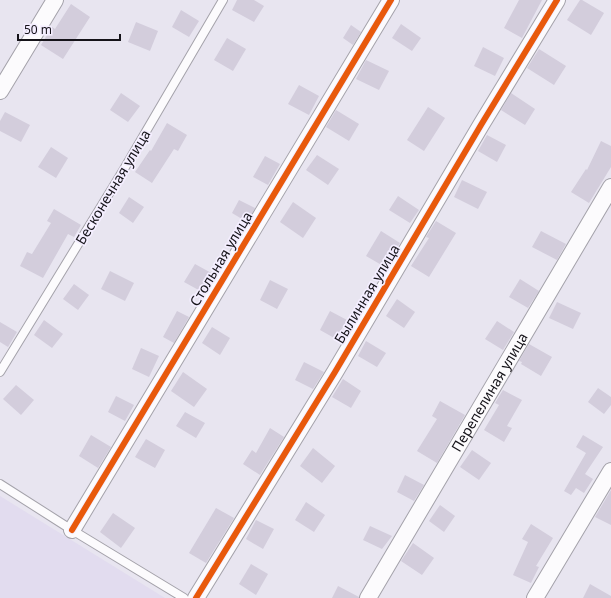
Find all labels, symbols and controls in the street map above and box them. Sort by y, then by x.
scale bar [18,16,120,42]
text: 50 m [24,21,52,38]
street label: Бесконечная улица [71,126,154,248]
street label: Стольная улица [185,208,256,310]
street label: Былинная улица [329,241,404,347]
street label: Перепелиная улица [447,329,532,455]

